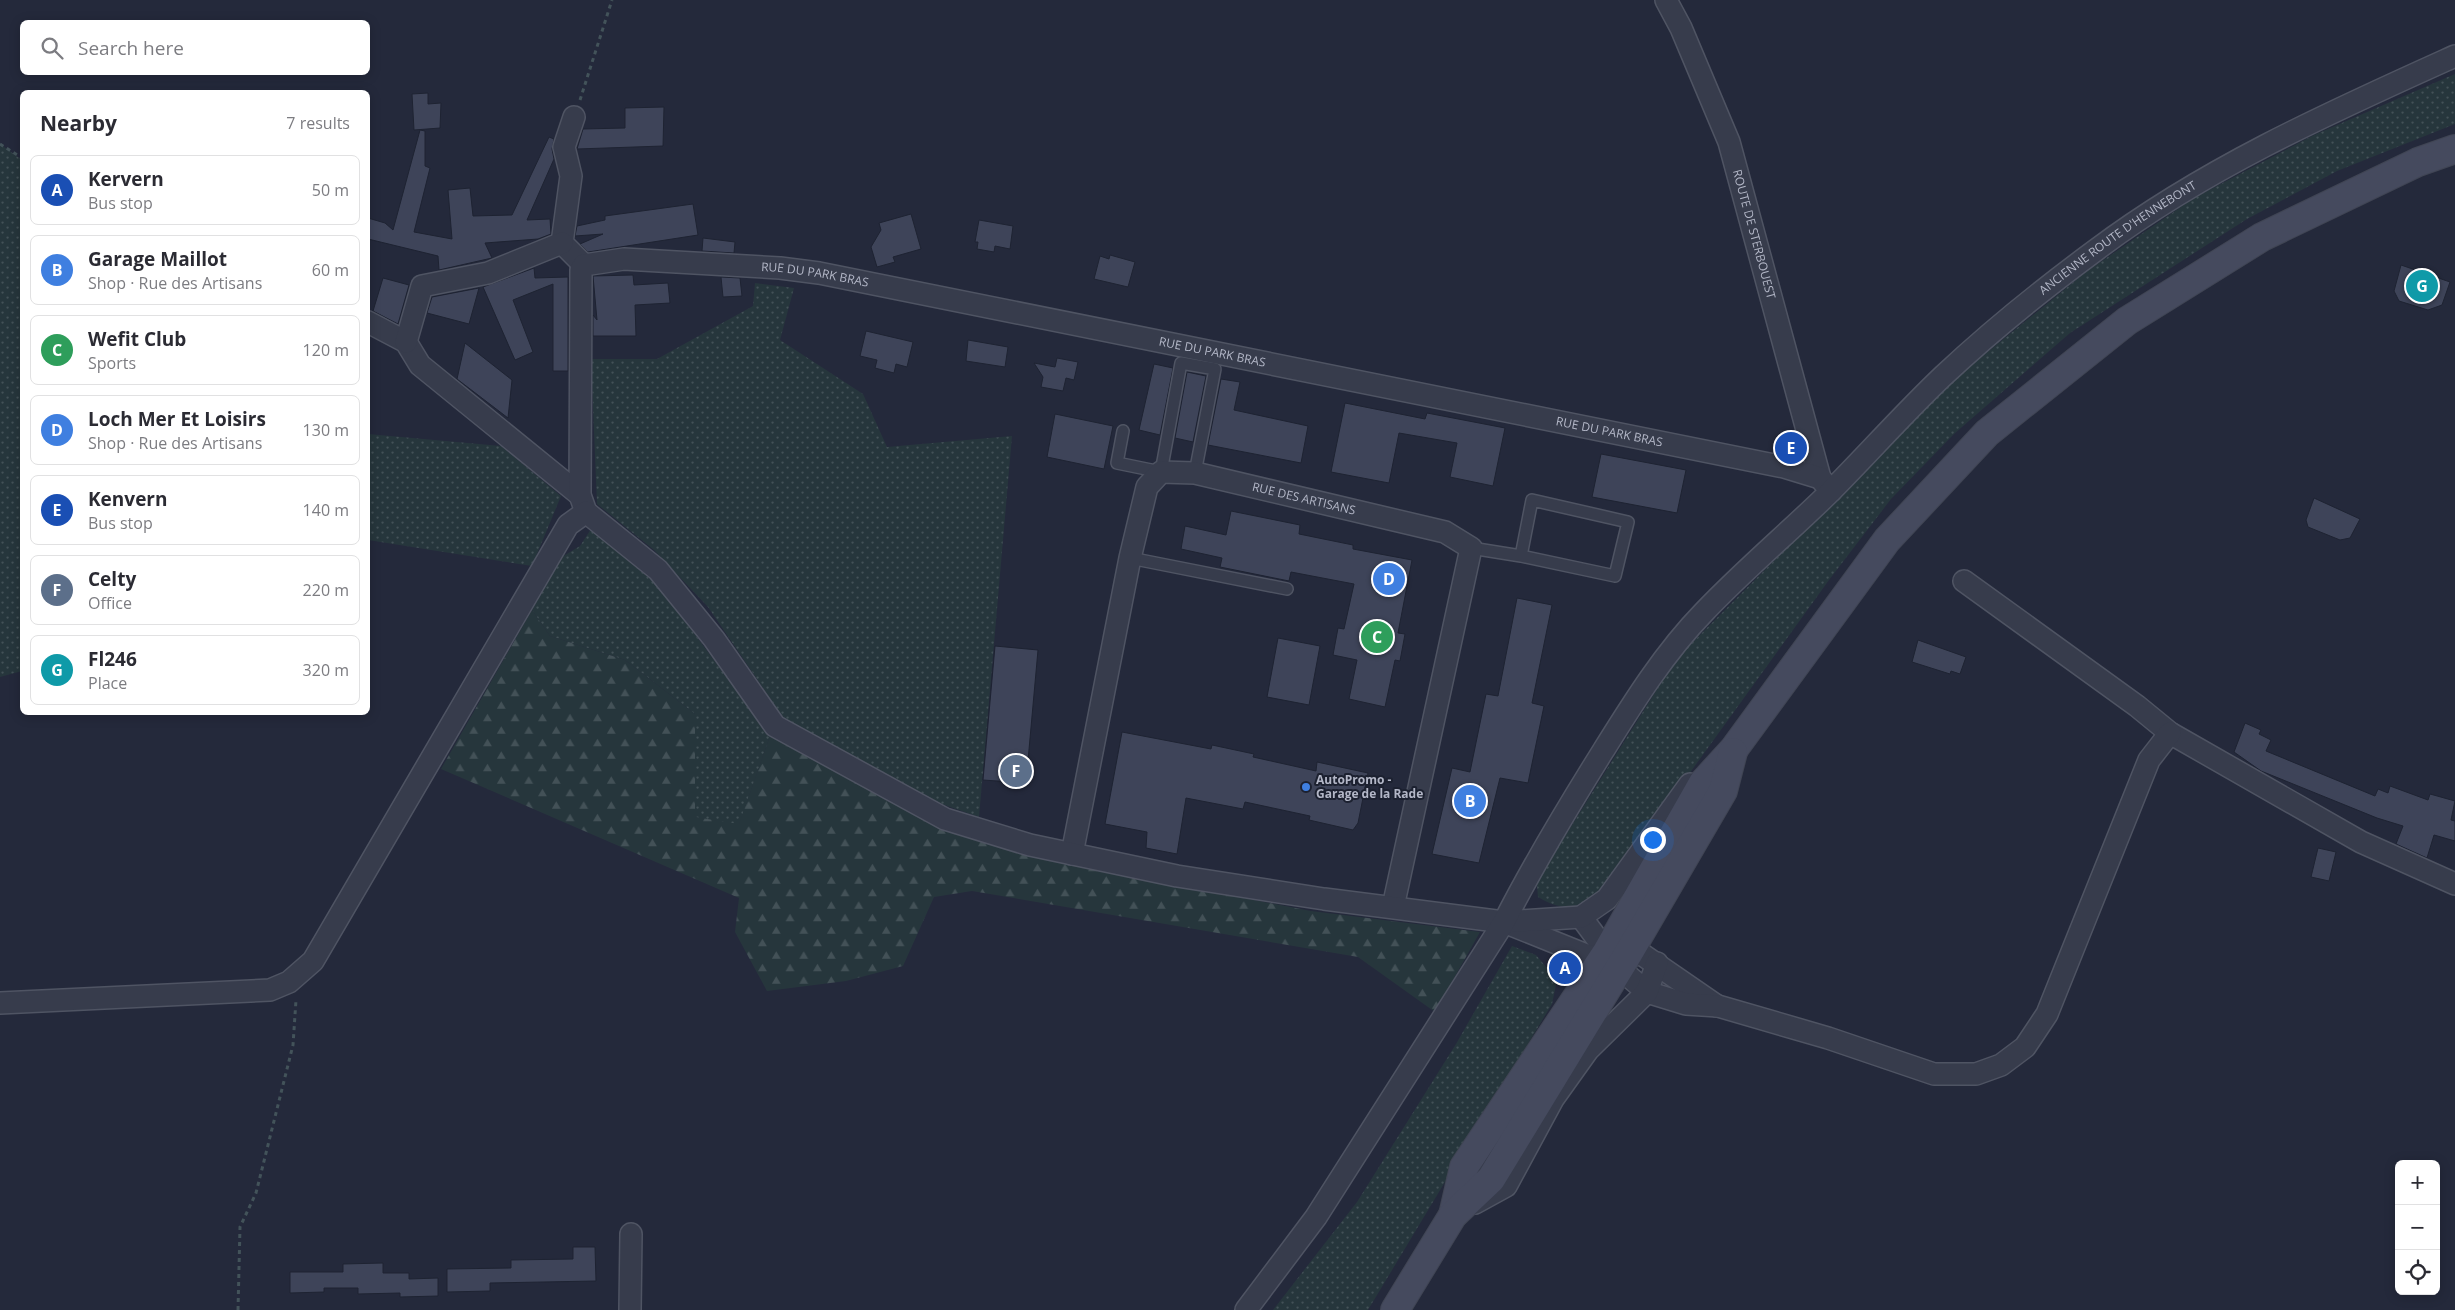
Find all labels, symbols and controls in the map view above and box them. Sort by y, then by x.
search box [20,20,370,75]
icon: search [38,34,66,62]
text: Search here [78,35,184,61]
text: Nearby [40,109,117,137]
text: 7 results [286,112,350,134]
text: Kervern [88,166,164,192]
street label: ROUTE DE STERBOUEST [1729,167,1780,301]
street label: ANCIENNE ROUTE D'HENNEBONT [2035,176,2199,298]
text: A [51,179,63,201]
text: 50 m [312,179,349,201]
text: Bus stop [88,192,153,214]
text: Garage Maillot [88,246,227,272]
street label: RUE DU PARK BRAS [761,258,870,291]
text: B [52,259,62,281]
text: 60 m [312,259,349,281]
pin: G [2406,267,2438,305]
text: Shop · Rue des Artisans [88,272,262,294]
text: Wefit Club [88,326,186,352]
street label: RUE DU PARK BRAS [1157,333,1267,371]
text: C [52,339,62,361]
text: 120 m [303,339,349,361]
text: Sports [88,352,136,374]
text: Loch Mer Et Loisirs [88,406,266,432]
street label: RUE DU PARK BRAS [1554,412,1664,450]
text: D [51,419,63,441]
text: 130 m [303,419,349,441]
pin: E [1775,429,1807,467]
text: Shop · Rue des Artisans [88,432,262,454]
street label: RUE DES ARTISANS [1250,478,1357,519]
text: Kenvern [88,486,167,512]
text: E [53,499,61,521]
text: 140 m [303,499,349,521]
text: Bus stop [88,512,153,534]
pin: D [1373,560,1405,598]
text: Celty [88,566,136,592]
text: F [53,579,61,601]
text: 220 m [303,579,349,601]
text: Office [88,592,132,614]
pin: C [1361,618,1393,656]
text: Fl246 [88,646,137,672]
text: G [51,659,63,681]
text: 320 m [303,659,349,681]
text: Place [88,672,127,694]
pin: F [1000,752,1032,790]
place label: AutoPromo - Garage de la Rade [1316,771,1423,802]
marker: AutoPromo - Garage de la Rade [1300,781,1312,793]
pin: B [1454,782,1486,820]
your location [1640,827,1666,853]
pin: A [1549,949,1581,987]
map controls [2395,1160,2440,1295]
button: + [2395,1160,2440,1205]
button: − [2395,1205,2440,1250]
button: locate [2395,1250,2440,1295]

